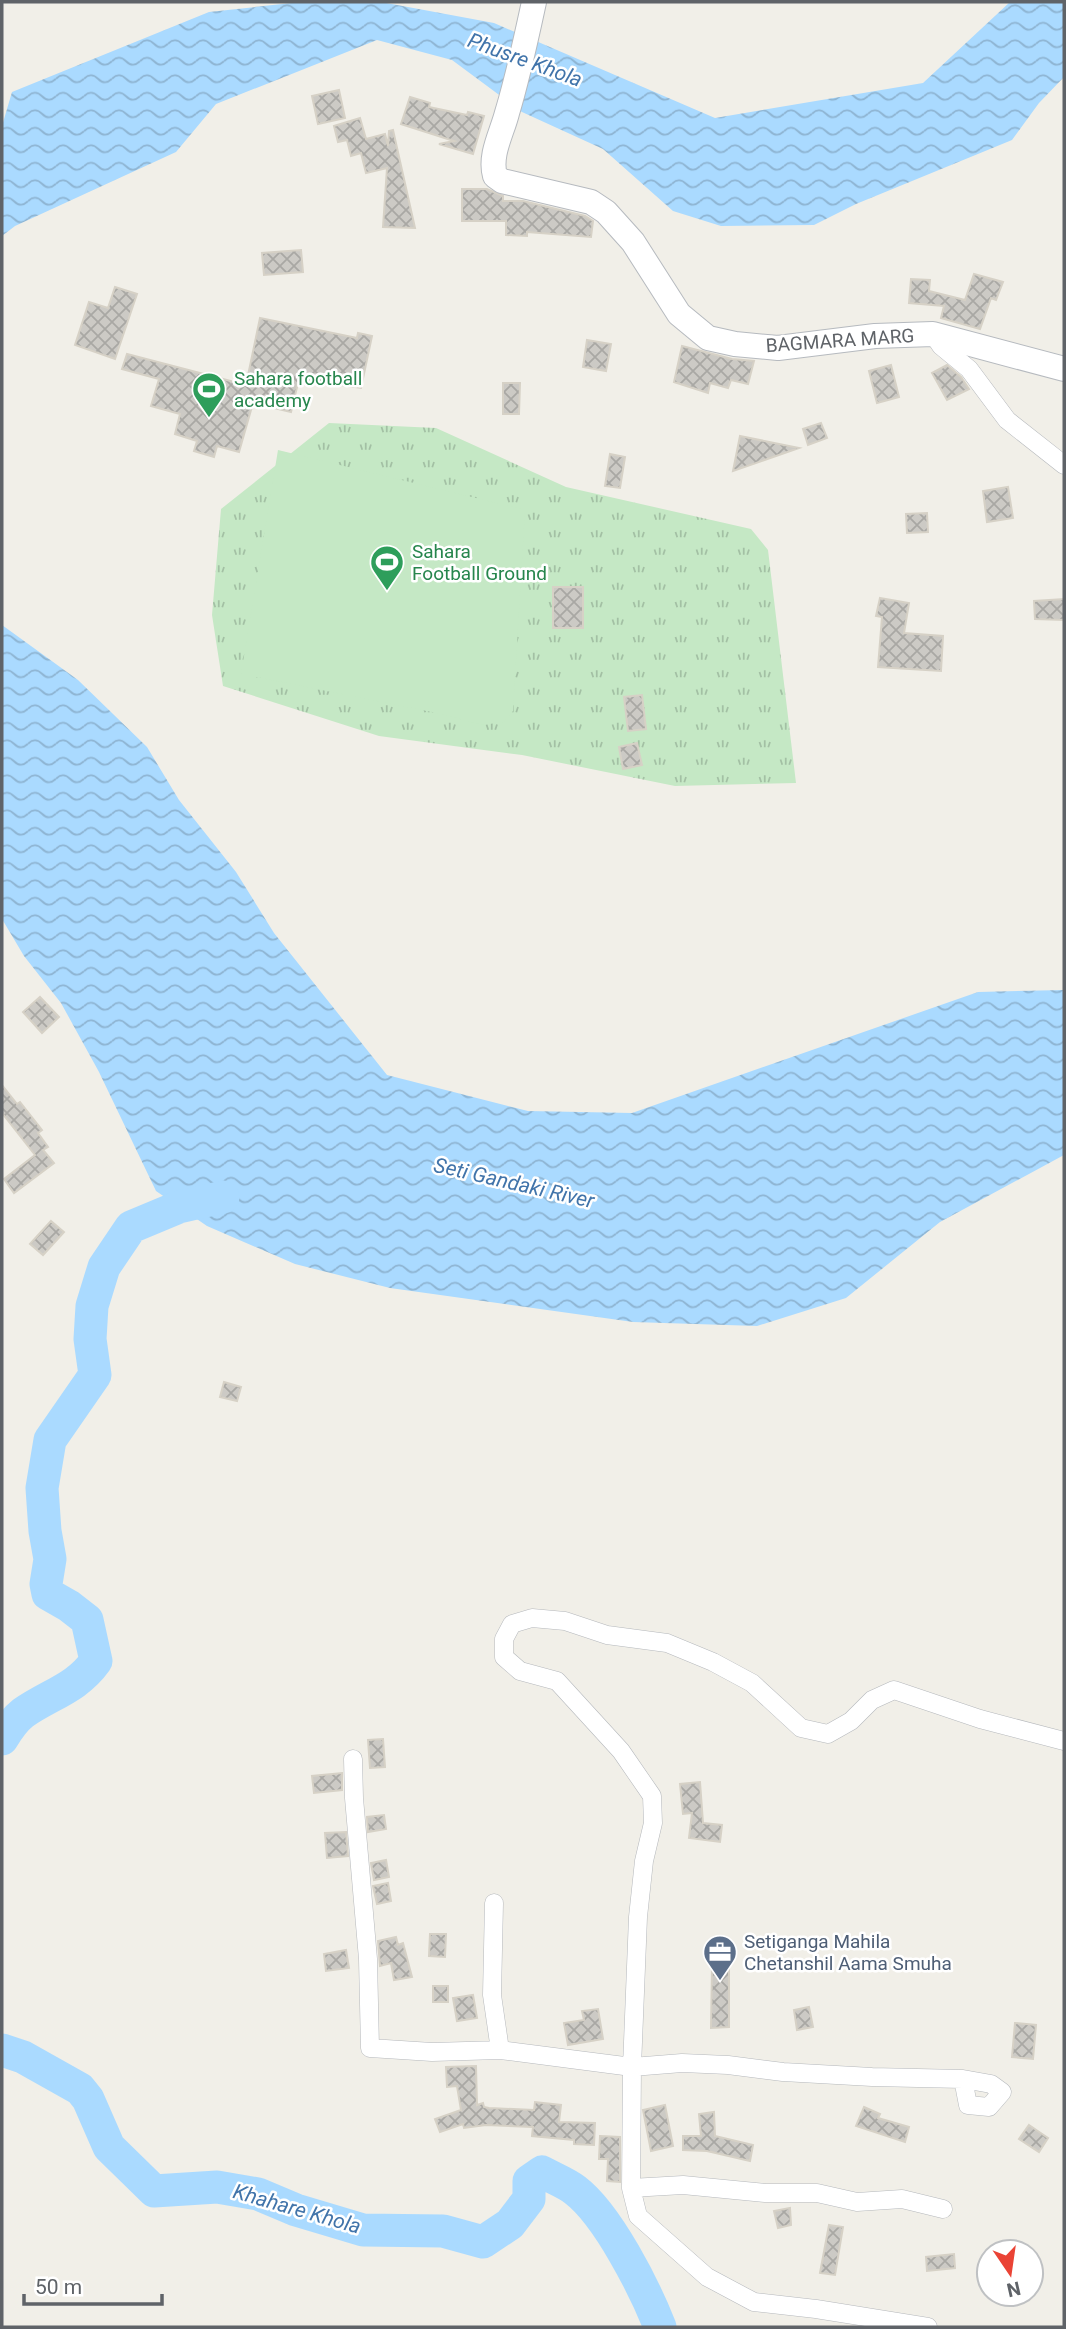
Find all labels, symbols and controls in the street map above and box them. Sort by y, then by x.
water label: Phusre Khola [464,28,586,92]
street label: BAGMARA MARG [765,324,915,357]
place label: Sahara football academy [234,367,362,412]
sports icon: Sahara football academy [190,370,228,419]
place label: Sahara Football Ground [412,540,547,585]
sports icon: Sahara Football Ground [368,543,406,592]
water label: Seti Gandaki River [431,1153,598,1213]
place label: Setiganga Mahila Chetanshil Aama Smuha [744,1930,952,1975]
office icon: Setiganga Mahila Chetanshil Aama Smuha [701,1933,739,1982]
water label: Khahare Khola [230,2179,364,2239]
north arrow [975,2238,1045,2308]
scale bar [24,2262,163,2306]
text: 50 m [35,2275,82,2299]
text: N [1005,2276,1023,2302]

